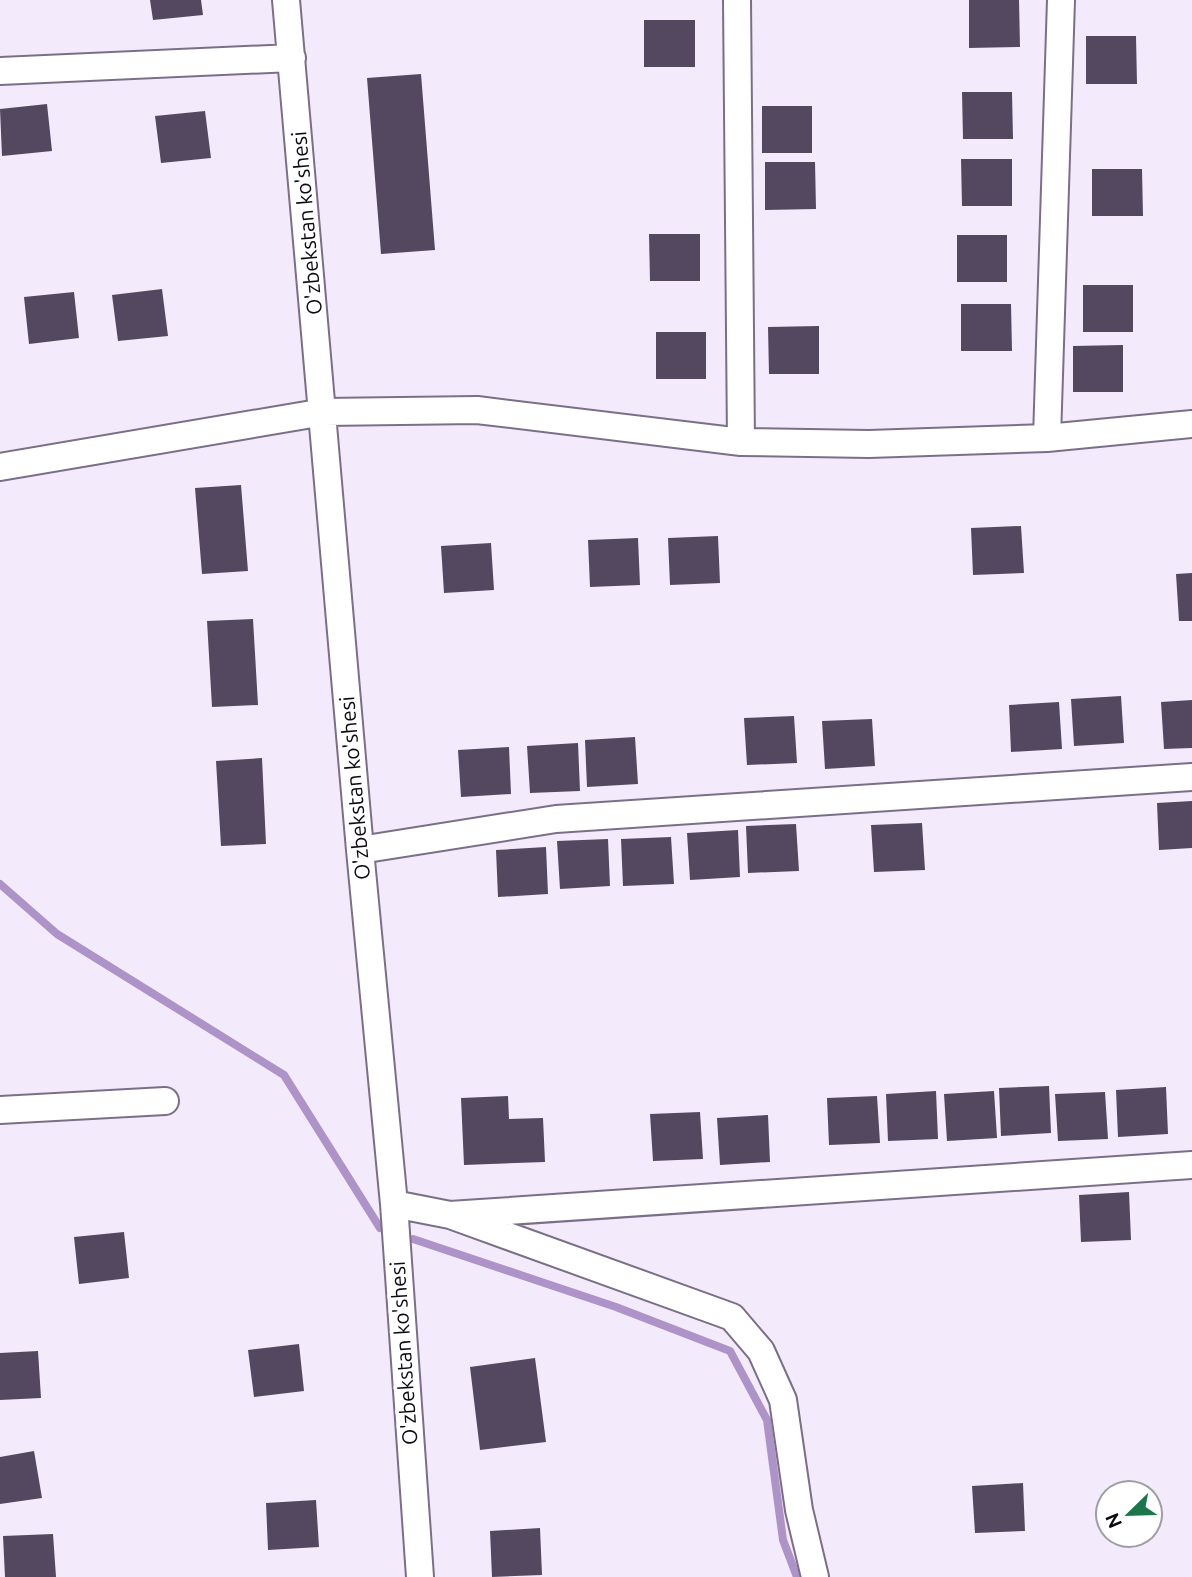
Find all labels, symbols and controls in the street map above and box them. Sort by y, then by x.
street label: O'zbekstan ko'shesi [286,130,326,316]
street label: O'zbekstan ko'shesi [334,695,374,881]
street label: O'zbekstan ko'shesi [385,1260,421,1446]
north arrow [1094,1479,1164,1549]
text: N [1100,1510,1126,1531]

